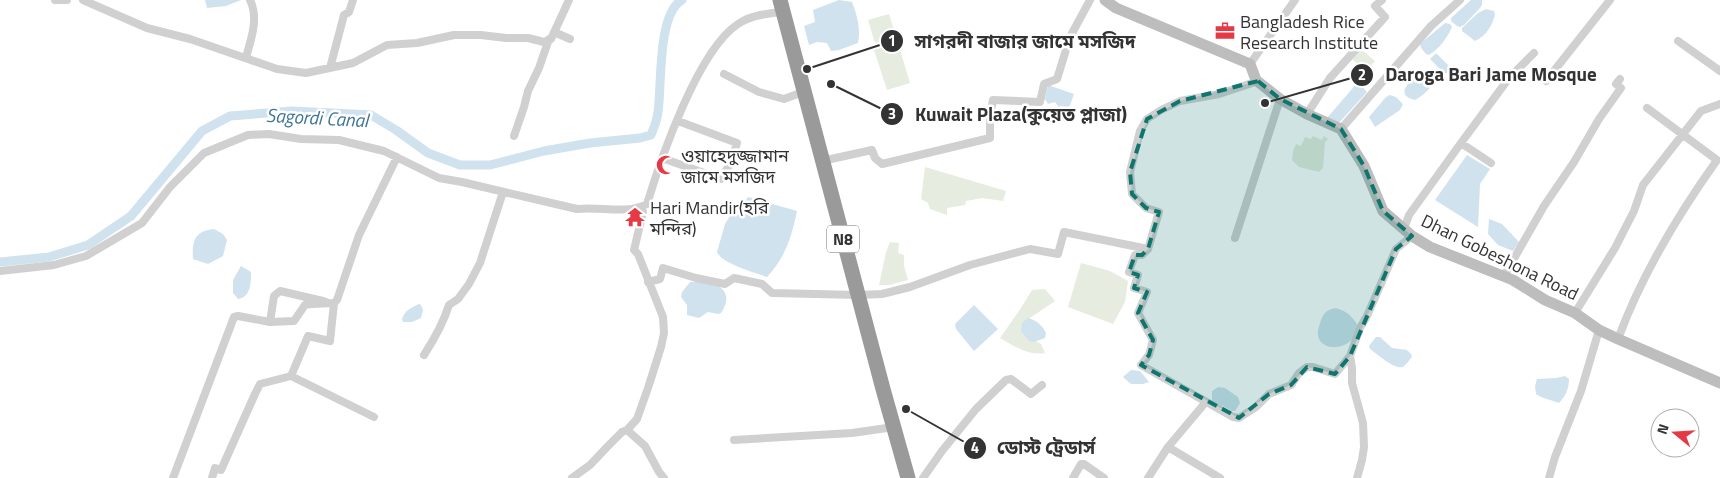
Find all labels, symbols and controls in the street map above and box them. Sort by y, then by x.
place label: Bangladesh Rice Research Institute [1240,8,1378,56]
office icon: Bangladesh Rice Research Institute [1214,20,1236,42]
callout: সাগরদী বাজার জামে মসজিদ [879,24,1145,58]
text: সাগরদী বাজার জামে মসজিদ [913,26,1136,55]
text: 1 [888,29,896,52]
callout: Daroga Bari Jame Mosque [1350,58,1606,92]
text: Daroga Bari Jame Mosque [1385,59,1597,88]
text: 2 [1358,63,1366,86]
callout: Kuwait Plaza(কুয়েত প্লাজা) [880,97,1137,131]
text: Kuwait Plaza(কুয়েত প্লাজা) [915,99,1127,128]
water label: Sagordi Canal [265,100,371,134]
text: 3 [888,102,896,125]
place label: ওয়াহেদুজ্জামান জামে মসজিদ [680,142,790,190]
mosque icon: ওয়াহেদুজ্জামান জামে মসজিদ [655,154,677,176]
place label: Hari Mandir(হরি মন্দির) [649,194,769,242]
temple icon: Hari Mandir(হরি মন্দির) [624,206,646,228]
street label: Dhan Gobeshona Road [1417,207,1583,307]
road number: N8 [827,225,859,252]
north arrow [1650,408,1700,458]
text: N [1651,421,1674,437]
callout: ডোস্ট ট্রেডার্স [962,431,1106,465]
text: ডোস্ট ট্রেডার্স [997,432,1096,461]
text: 4 [971,436,979,459]

